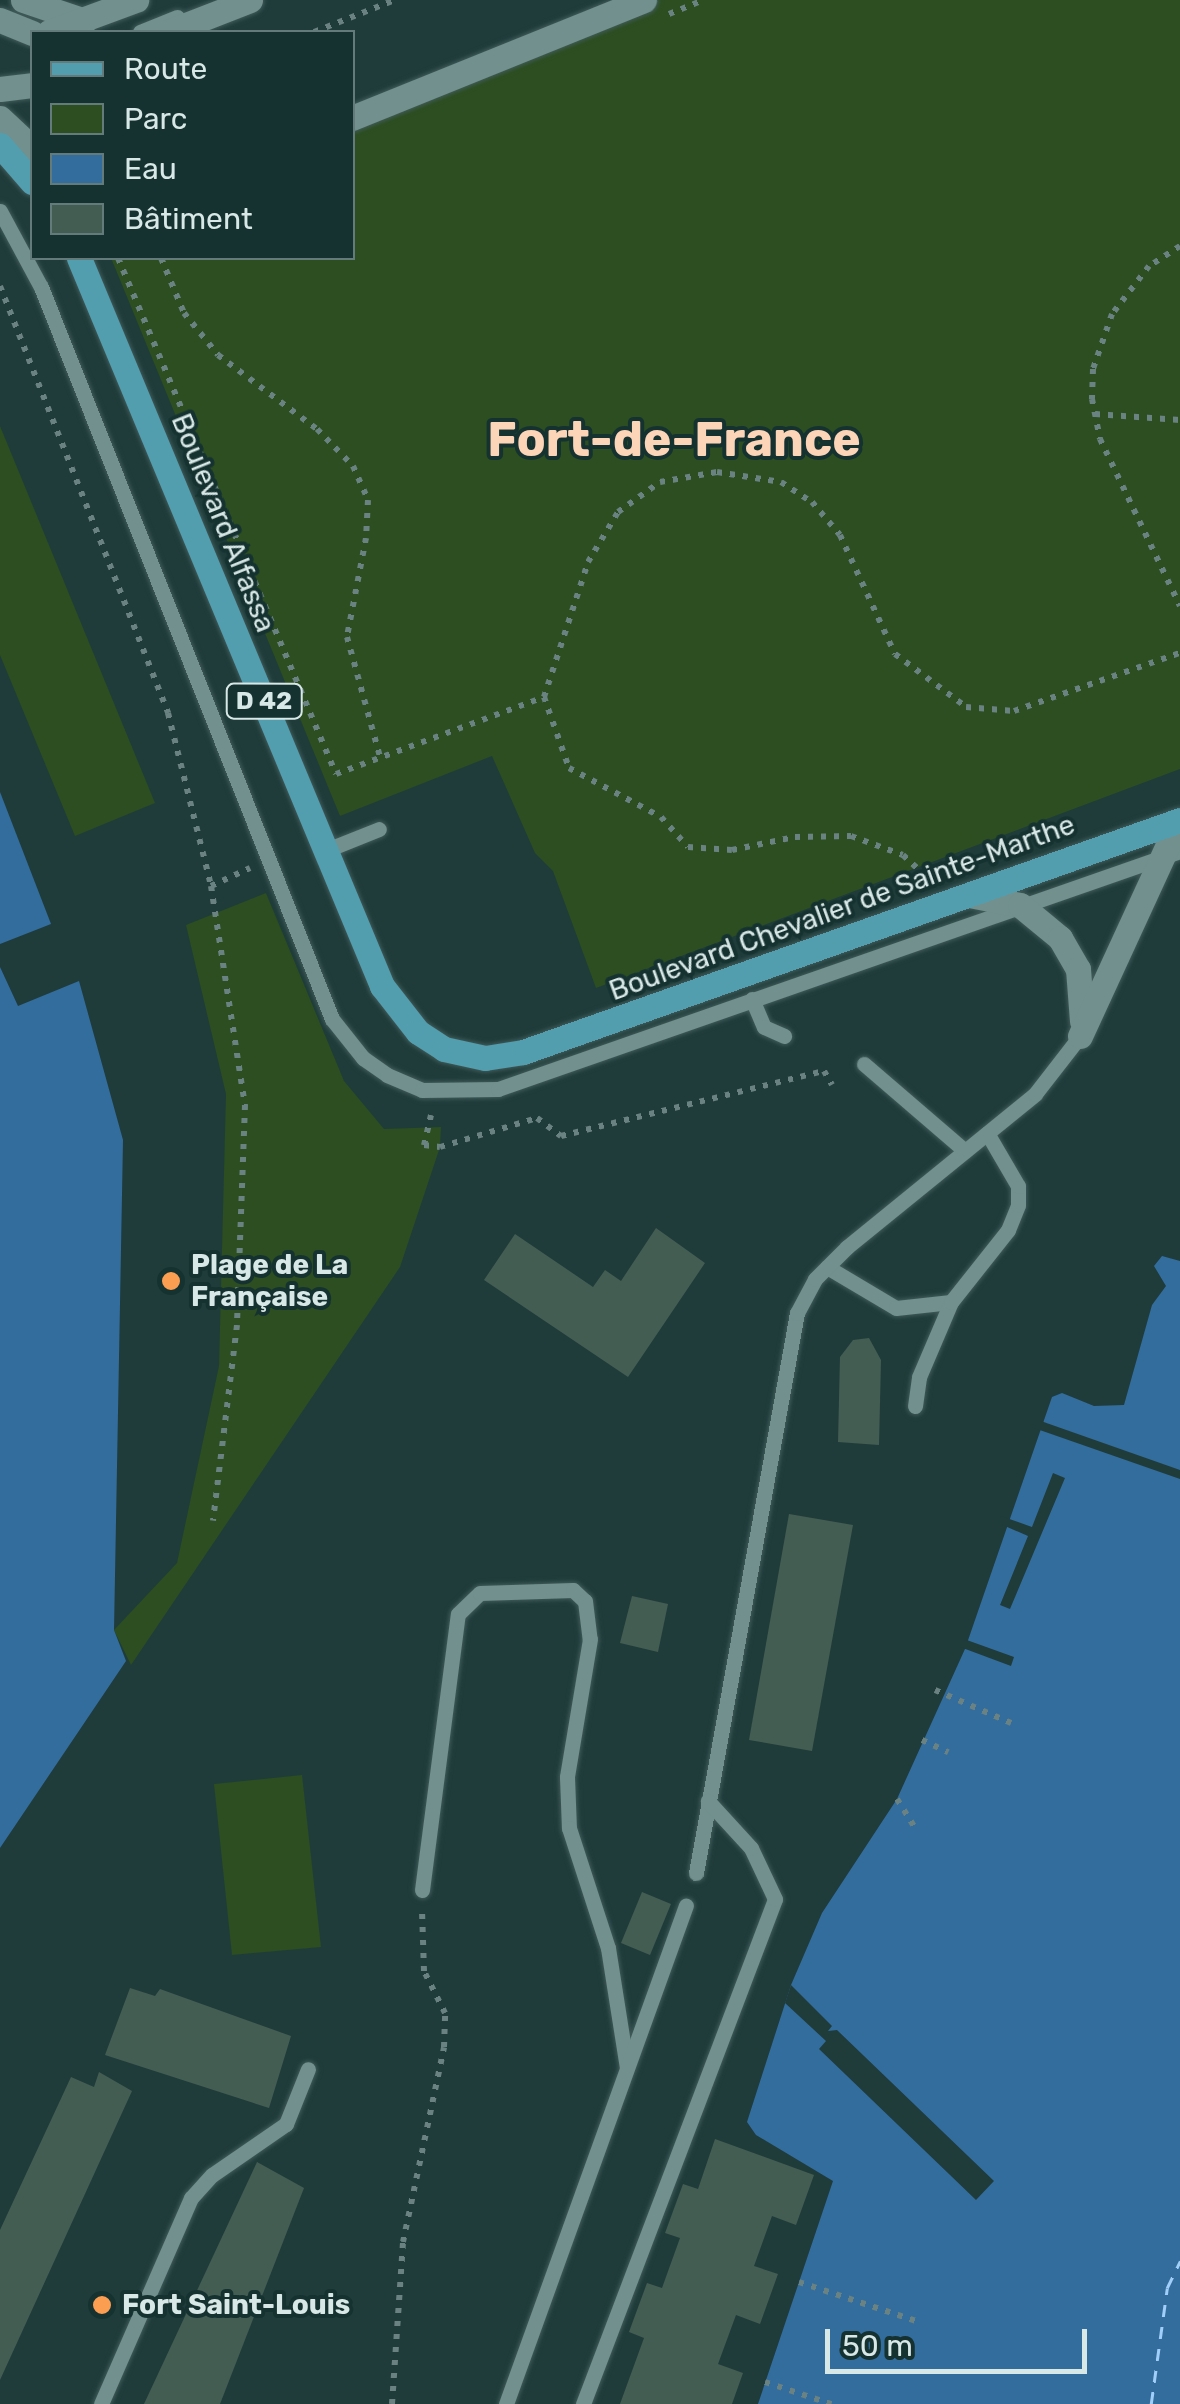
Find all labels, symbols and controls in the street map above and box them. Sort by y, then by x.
legend [30,30,355,260]
text: Route [124,51,207,87]
text: Parc [124,101,187,137]
text: Eau [124,151,177,187]
text: Bâtiment [124,201,253,237]
street label: Boulevard Alfassa [164,408,282,638]
district label: Fort-de-France [487,411,861,469]
road number: D 42 [224,681,304,721]
street label: Boulevard Chevalier de Sainte-Marthe [604,808,1080,1008]
place label: Plage de La Française [191,1248,348,1314]
marker: Plage de La Française [160,1270,182,1292]
place label: Fort Saint-Louis [122,2288,350,2322]
marker: Fort Saint-Louis [91,2294,113,2316]
scale bar [830,2309,1092,2371]
text: 50 m [842,2328,913,2364]

